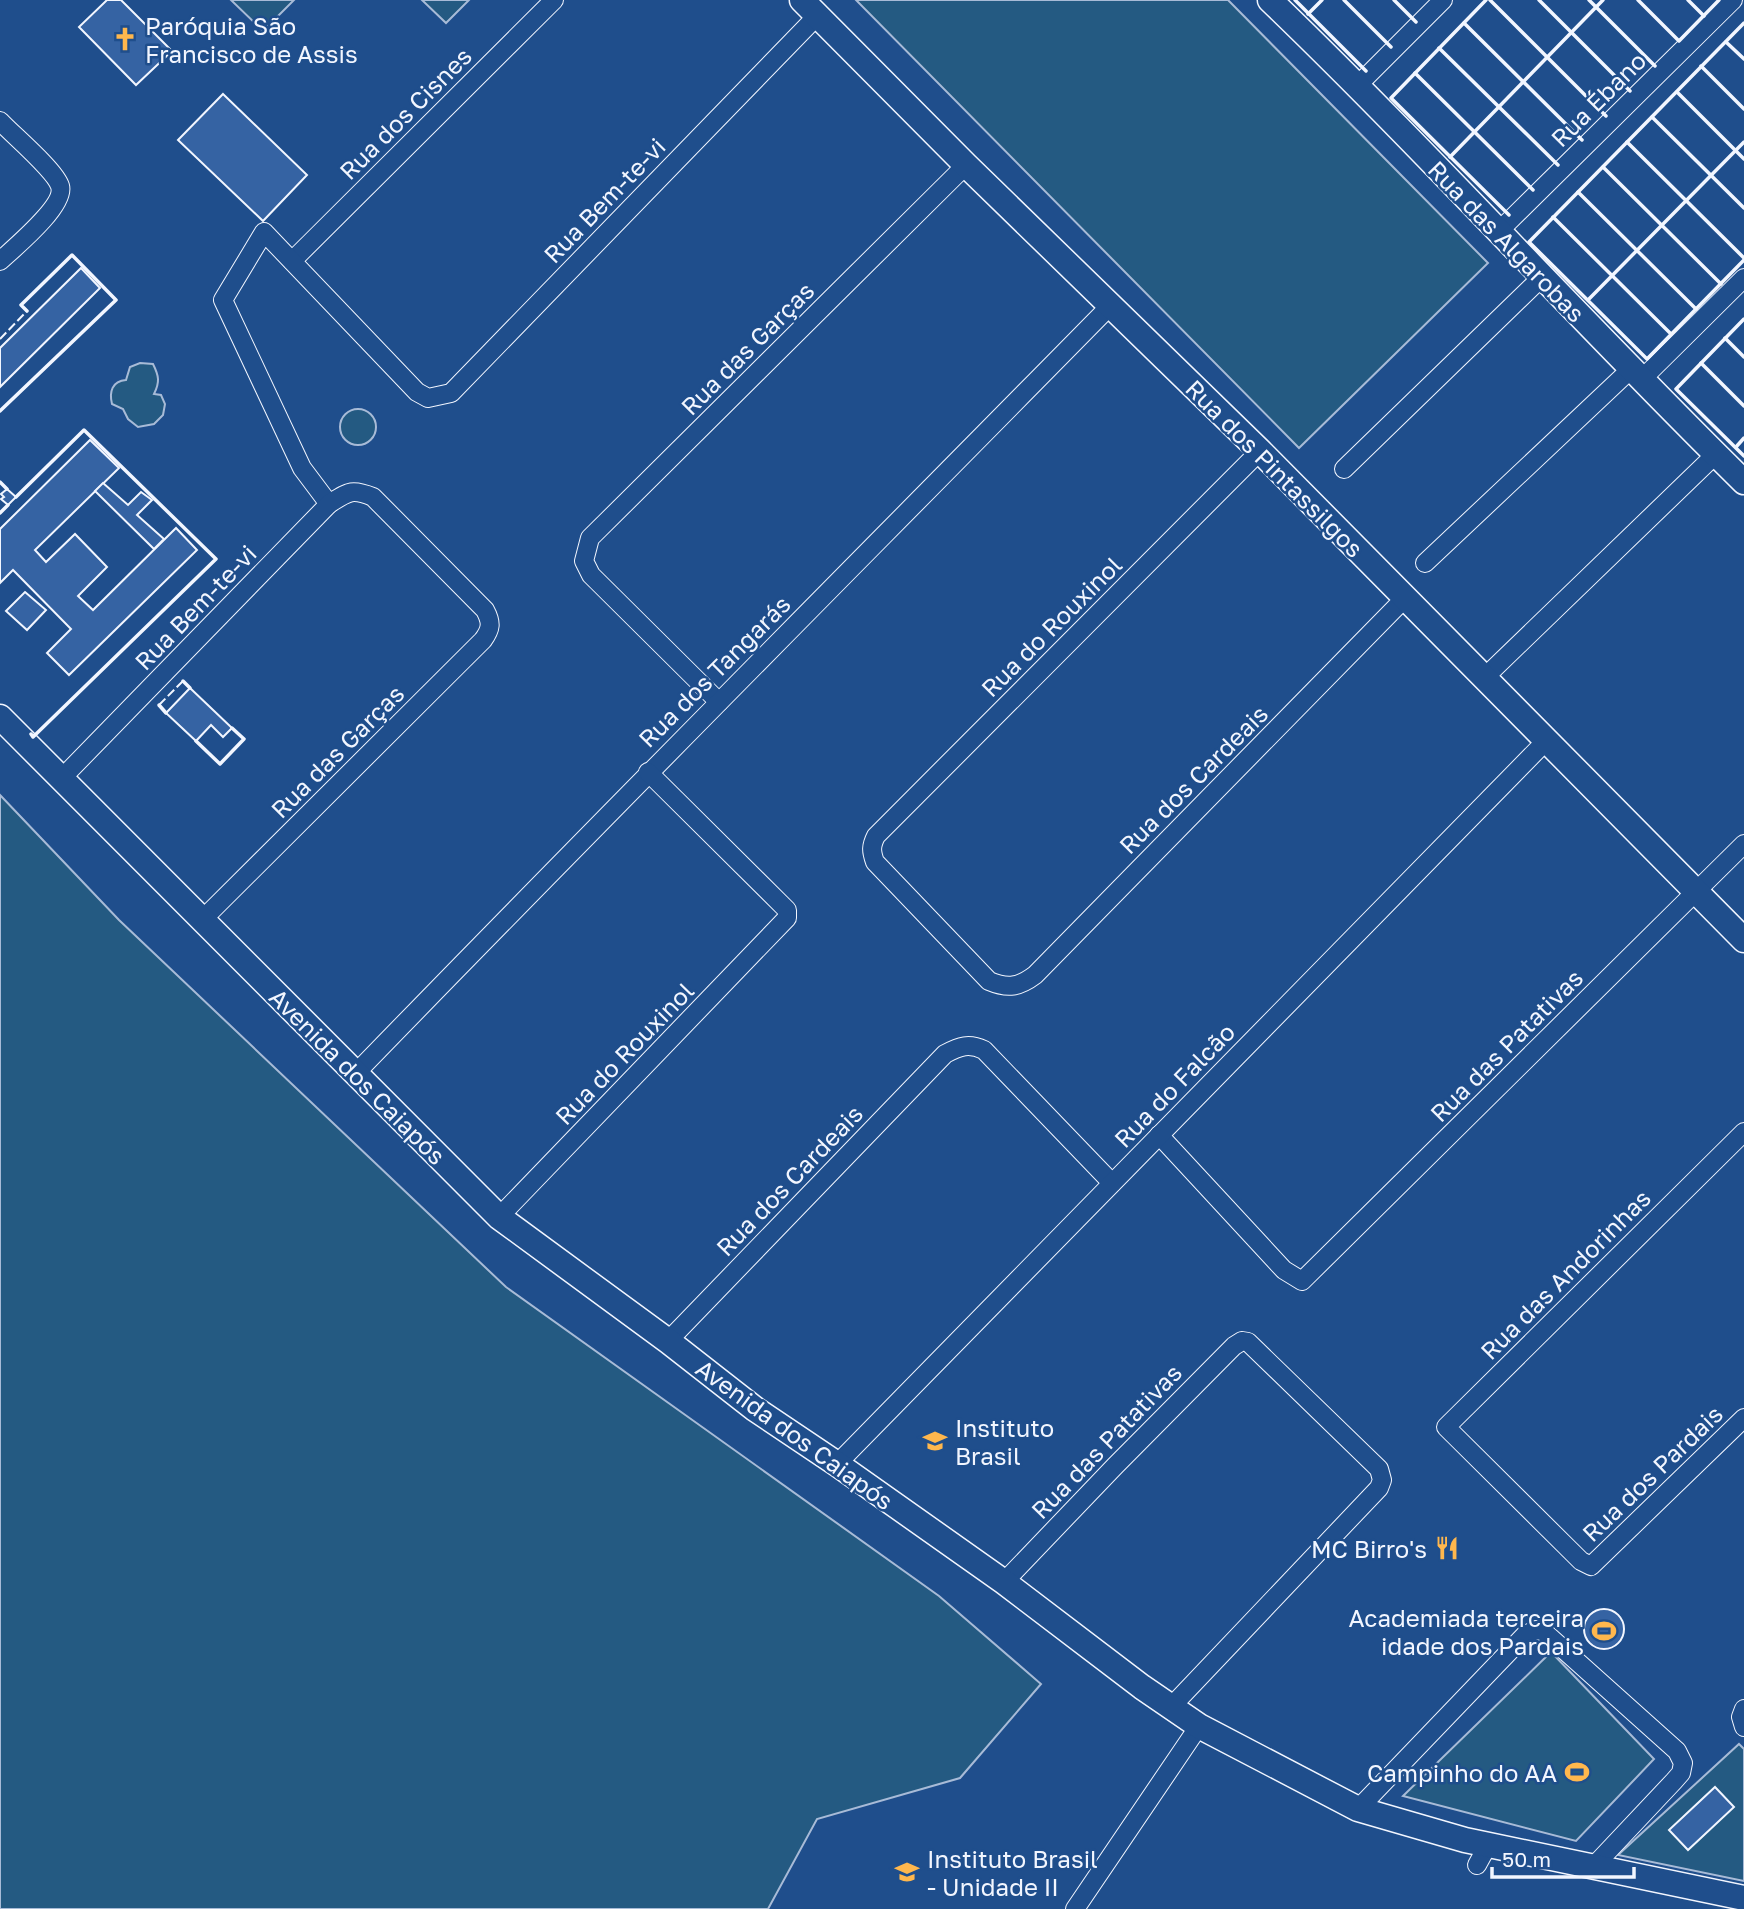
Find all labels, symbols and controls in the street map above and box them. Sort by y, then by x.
place label: Paróquia São Francisco de Assis [145,11,358,68]
church icon: Paróquia São Francisco de Assis [111,25,139,53]
street label: Rua dos Cisnes [333,41,477,185]
street label: Rua Ébano [1545,46,1651,152]
street label: Rua Bem-te-vi [537,132,671,268]
street label: Rua das Algarobas [1423,154,1591,328]
street label: Rua das Garças [675,276,819,420]
street label: Rua dos Pintassilgos [1180,373,1370,563]
street label: Rua Bem-te-vi [128,539,262,675]
street label: Rua do Rouxinol [975,550,1127,702]
street label: Rua dos Tangarás [632,589,796,753]
street label: Rua das Garças [265,679,409,823]
street label: Rua dos Cardeais [1113,699,1273,859]
street label: Rua das Patativas [1424,963,1588,1127]
street label: Rua do Rouxinol [549,976,699,1130]
street label: Avenida dos Caiapós [264,982,452,1170]
street label: Rua do Falcão [1108,1017,1240,1153]
street label: Rua dos Cardeais [710,1099,868,1261]
street label: Rua das Andorinhas [1474,1183,1656,1365]
street label: Avenida dos Caiapós [691,1353,899,1515]
street label: Rua das Patativas [1025,1358,1187,1524]
street label: Rua dos Pardais [1576,1399,1728,1547]
place label: Instituto Brasil [955,1413,1054,1470]
school or university icon: Instituto Brasil [921,1427,949,1455]
place label: MC Birro's [1311,1534,1427,1563]
restaurant icon: MC Birro's [1433,1534,1461,1562]
place label: Academiada terceira idade dos Pardais [1349,1603,1584,1660]
sports icon: Academiada terceira idade dos Pardais [1590,1617,1618,1645]
place label: Campinho do AA [1367,1758,1557,1787]
sports icon: Campinho do AA [1563,1758,1591,1786]
scale bar [1492,1836,1634,1880]
place label: Instituto Brasil - Unidade II [927,1844,1098,1901]
text: 50 m [1502,1846,1551,1872]
school or university icon: Instituto Brasil - Unidade II [893,1858,921,1886]

